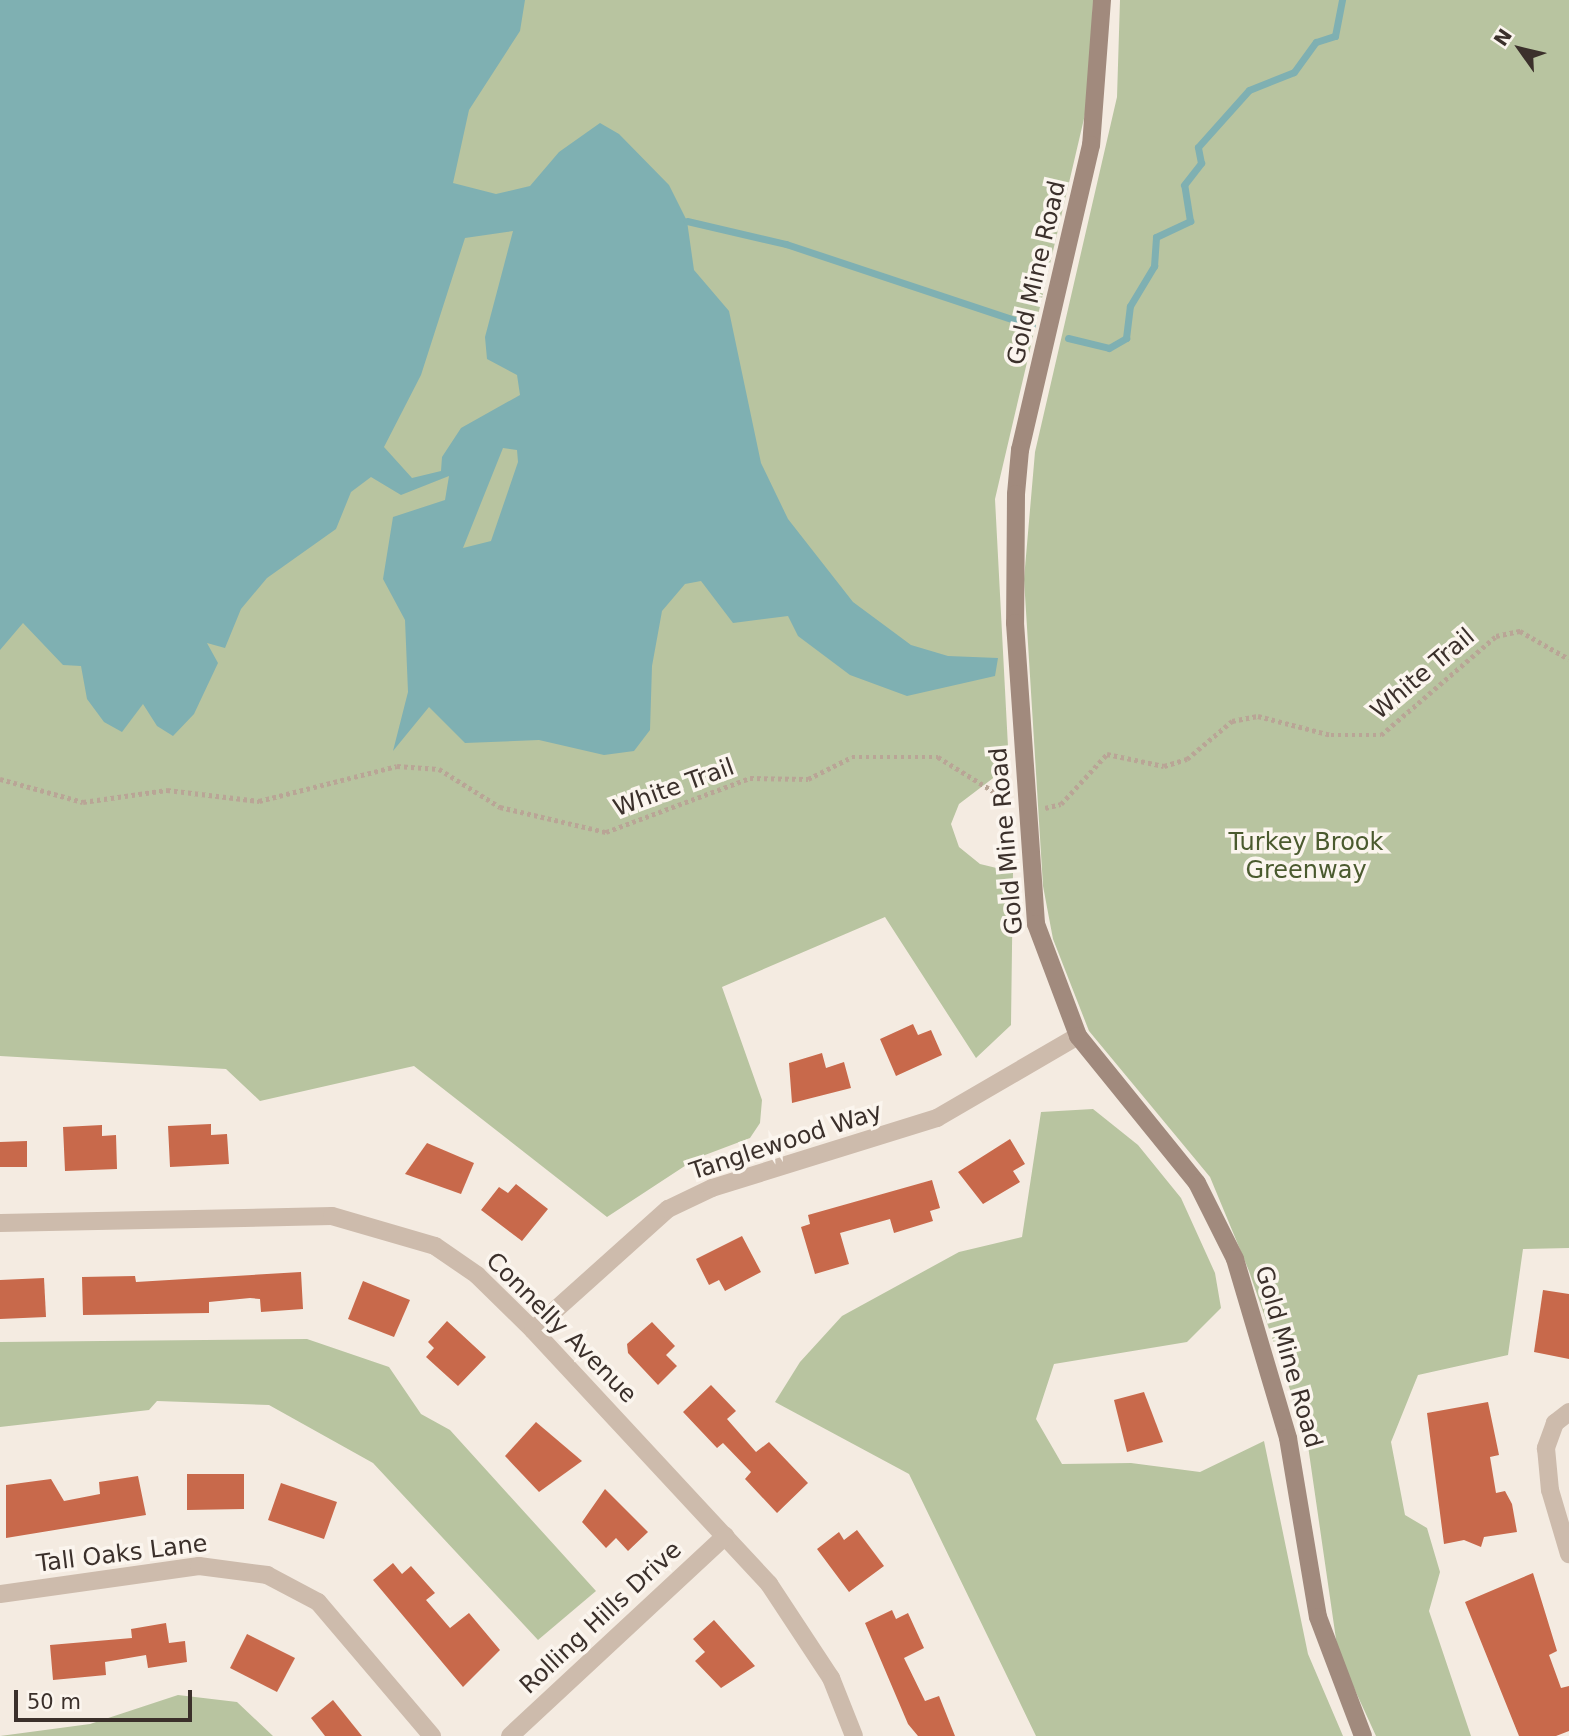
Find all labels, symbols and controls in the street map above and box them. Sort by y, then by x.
north arrow [1485,14,1555,84]
text: N [1489,25,1516,50]
street label: Gold Mine Road [1002,178,1072,368]
street label: White Trail [1365,622,1481,726]
street label: Gold Mine Road [984,746,1030,936]
street label: White Trail [610,753,738,823]
park label: Turkey Brook Greenway [1229,829,1383,885]
street label: Tanglewood Way [686,1097,886,1187]
street label: Connelly Avenue [480,1247,642,1409]
street label: Gold Mine Road [1248,1263,1328,1451]
street label: Tall Oaks Lane [35,1529,209,1579]
street label: Rolling Hills Drive [514,1536,688,1700]
scale bar [18,1676,196,1720]
text: 50 m [27,1690,81,1714]

